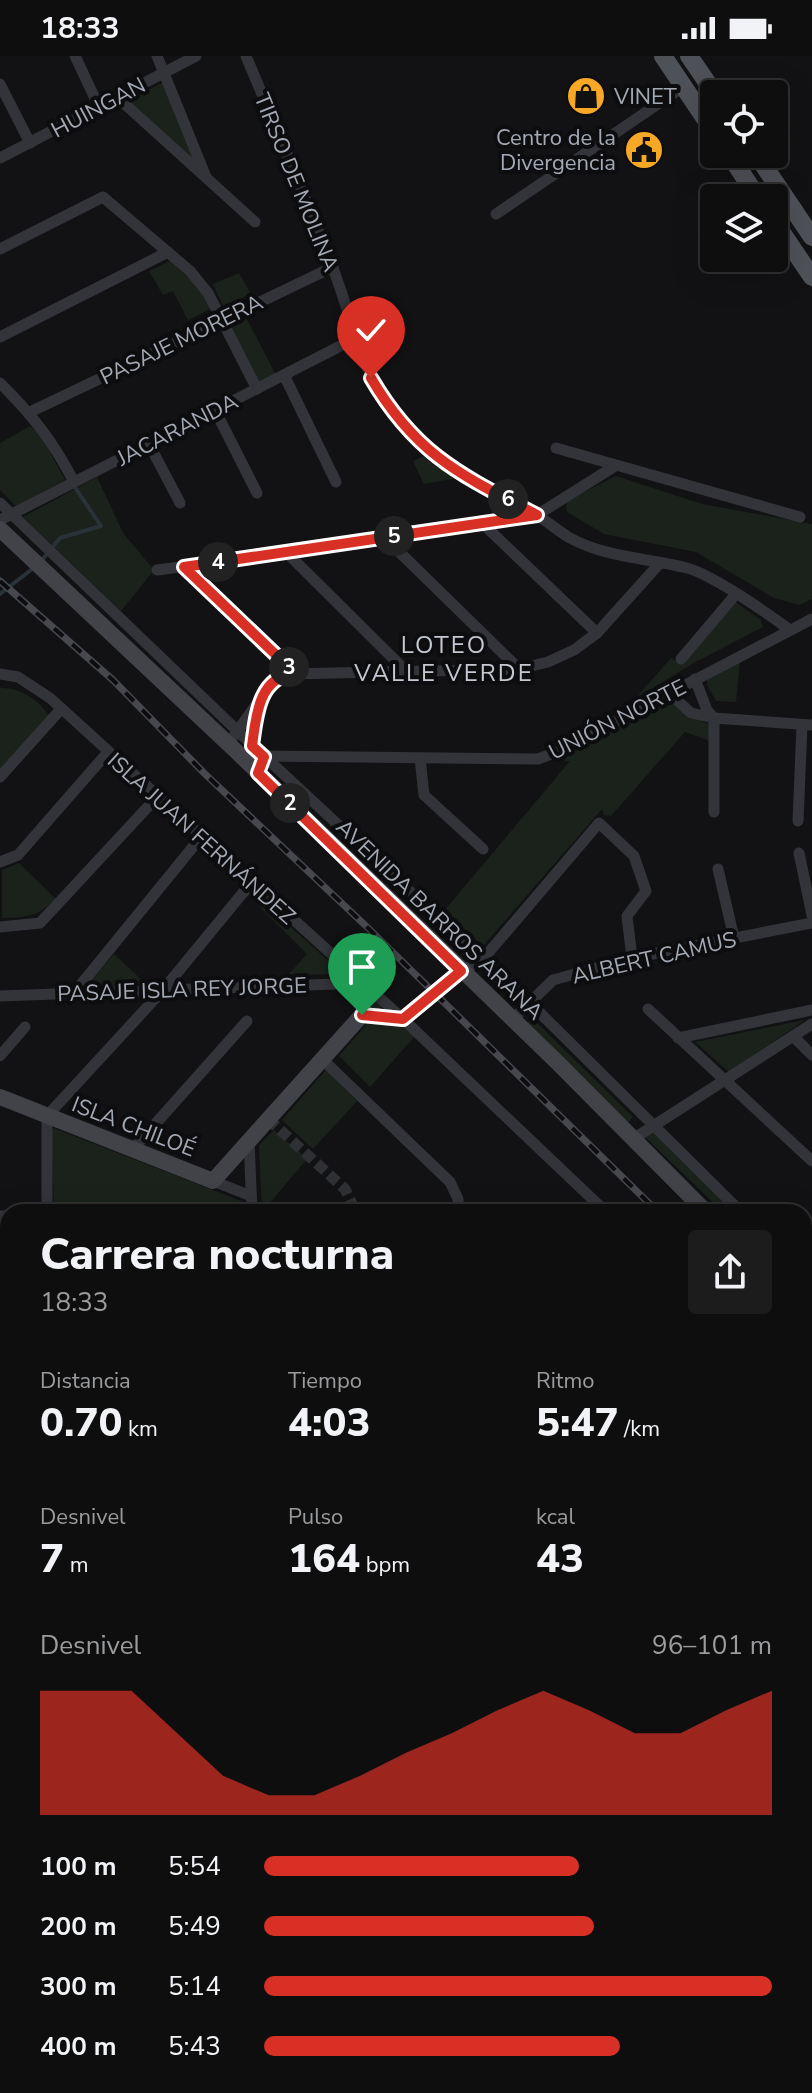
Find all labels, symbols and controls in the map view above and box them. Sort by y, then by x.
text: 18:33 [40,8,119,49]
street label: HUINGAN [46,70,151,145]
shop icon: VINET [565,75,607,117]
map controls [700,80,788,272]
button: locate [700,80,788,168]
place label: VINET [613,82,678,112]
street label: TIRSO DE MOLINA [247,89,346,276]
place label: Centro de la Divergencia [496,123,616,178]
public building icon: Centro de la Divergencia [623,129,665,171]
button: layers [700,184,788,272]
street label: PASAJE MORERA [95,287,268,392]
pin [337,296,405,378]
icon: check [349,308,393,352]
street label: JACARANDA [111,387,243,474]
pin: 6 [488,479,528,519]
text: 6 [501,484,515,514]
pin: 5 [374,516,414,556]
text: 5 [387,521,401,551]
pin: 4 [198,542,238,582]
text: 4 [211,547,225,577]
district label: LOTEO VALLE VERDE [353,629,534,689]
pin: 3 [269,647,309,687]
text: 3 [282,652,296,682]
street label: UNIÓN NORTE [544,672,691,767]
street label: ISLA JUAN FERNÁNDEZ [101,746,302,931]
pin: 2 [270,783,310,823]
text: 2 [283,788,297,818]
street label: AVENIDA BARROS ARANA [329,813,550,1027]
street label: ALBERT CAMUS [569,924,739,991]
pin [328,933,396,1015]
icon: arrive [340,945,384,989]
street label: PASAJE ISLA REY JORGE [57,971,307,1009]
street label: ISLA CHILOÉ [67,1090,200,1164]
text: Carrera nocturna [40,1225,394,1285]
button: share [688,1230,772,1314]
text: 18:33 [40,1285,108,1320]
text: Distancia [40,1366,131,1396]
text: Tiempo [288,1366,362,1396]
text: Ritmo [536,1366,595,1396]
text: 0.70 [40,1396,122,1450]
text: 4:03 [288,1396,370,1450]
text: 5:47 [536,1396,618,1450]
text: km [122,1414,158,1444]
text: /km [618,1414,660,1444]
text: Desnivel [40,1502,126,1532]
text: Pulso [288,1502,343,1532]
text: kcal [536,1502,575,1532]
text: 7 [40,1532,64,1586]
text: 164 [288,1532,360,1586]
text: 43 [536,1532,584,1586]
text: m [64,1550,89,1580]
text: bpm [360,1550,410,1580]
text: Desnivel [40,1628,141,1663]
text: 96–101 m [652,1628,772,1663]
text: 100 m [40,1849,117,1884]
text: 5:54 [168,1849,221,1884]
text: 200 m [40,1909,117,1944]
text: 5:49 [168,1909,221,1944]
text: 300 m [40,1969,117,2004]
text: 5:14 [168,1969,221,2004]
text: 400 m [40,2029,117,2064]
text: 5:43 [168,2029,221,2064]

